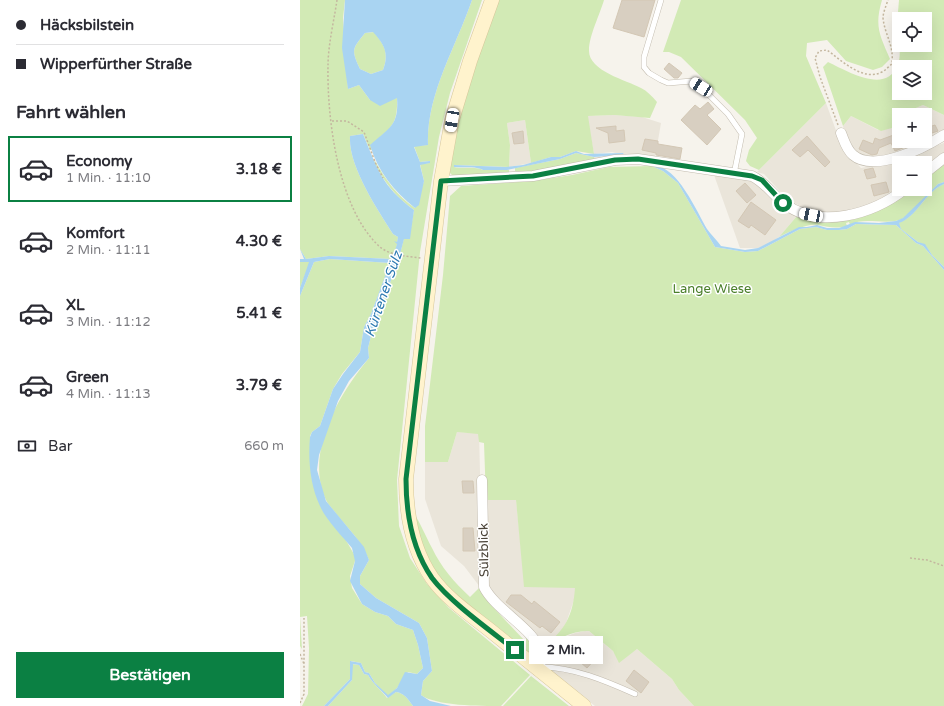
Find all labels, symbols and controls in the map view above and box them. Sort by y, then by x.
map controls [892,12,932,196]
button: locate [892,12,932,52]
text: Häcksbilstein [40,16,134,34]
text: Wipperfürther Straße [40,55,192,73]
button: layers [892,60,932,100]
car [688,76,714,98]
text: Fahrt wählen [16,101,126,123]
car [444,107,460,133]
button: + [892,108,932,148]
icon: car [18,151,54,187]
text: Economy [66,152,132,170]
button: − [892,156,932,196]
text: 3.18 € [236,160,282,178]
text: 1 Min. · 11:10 [66,170,151,186]
route start [774,194,792,212]
car [798,207,824,223]
icon: car [18,223,54,259]
text: Komfort [66,224,125,242]
text: 4.30 € [236,232,282,250]
text: 2 Min. · 11:11 [66,242,151,258]
water label: Kürtener Sülz [361,247,407,339]
park label: Lange Wiese [673,281,751,297]
icon: car [18,295,54,331]
text: XL [66,296,85,314]
text: 5.41 € [236,304,282,322]
text: 3 Min. · 11:12 [66,314,151,330]
icon: car [18,367,54,403]
text: Green [66,368,109,386]
text: 3.79 € [236,376,282,394]
text: 4 Min. · 11:13 [66,386,151,402]
icon: cash [16,435,38,457]
text: Bar [48,437,73,455]
text: 660 m [244,438,284,454]
street label: Sülzblick [476,523,492,577]
callout: 2 Min. [529,636,603,664]
route end [506,641,524,659]
text: 2 Min. [547,642,585,658]
button: Bestätigen [16,652,284,698]

